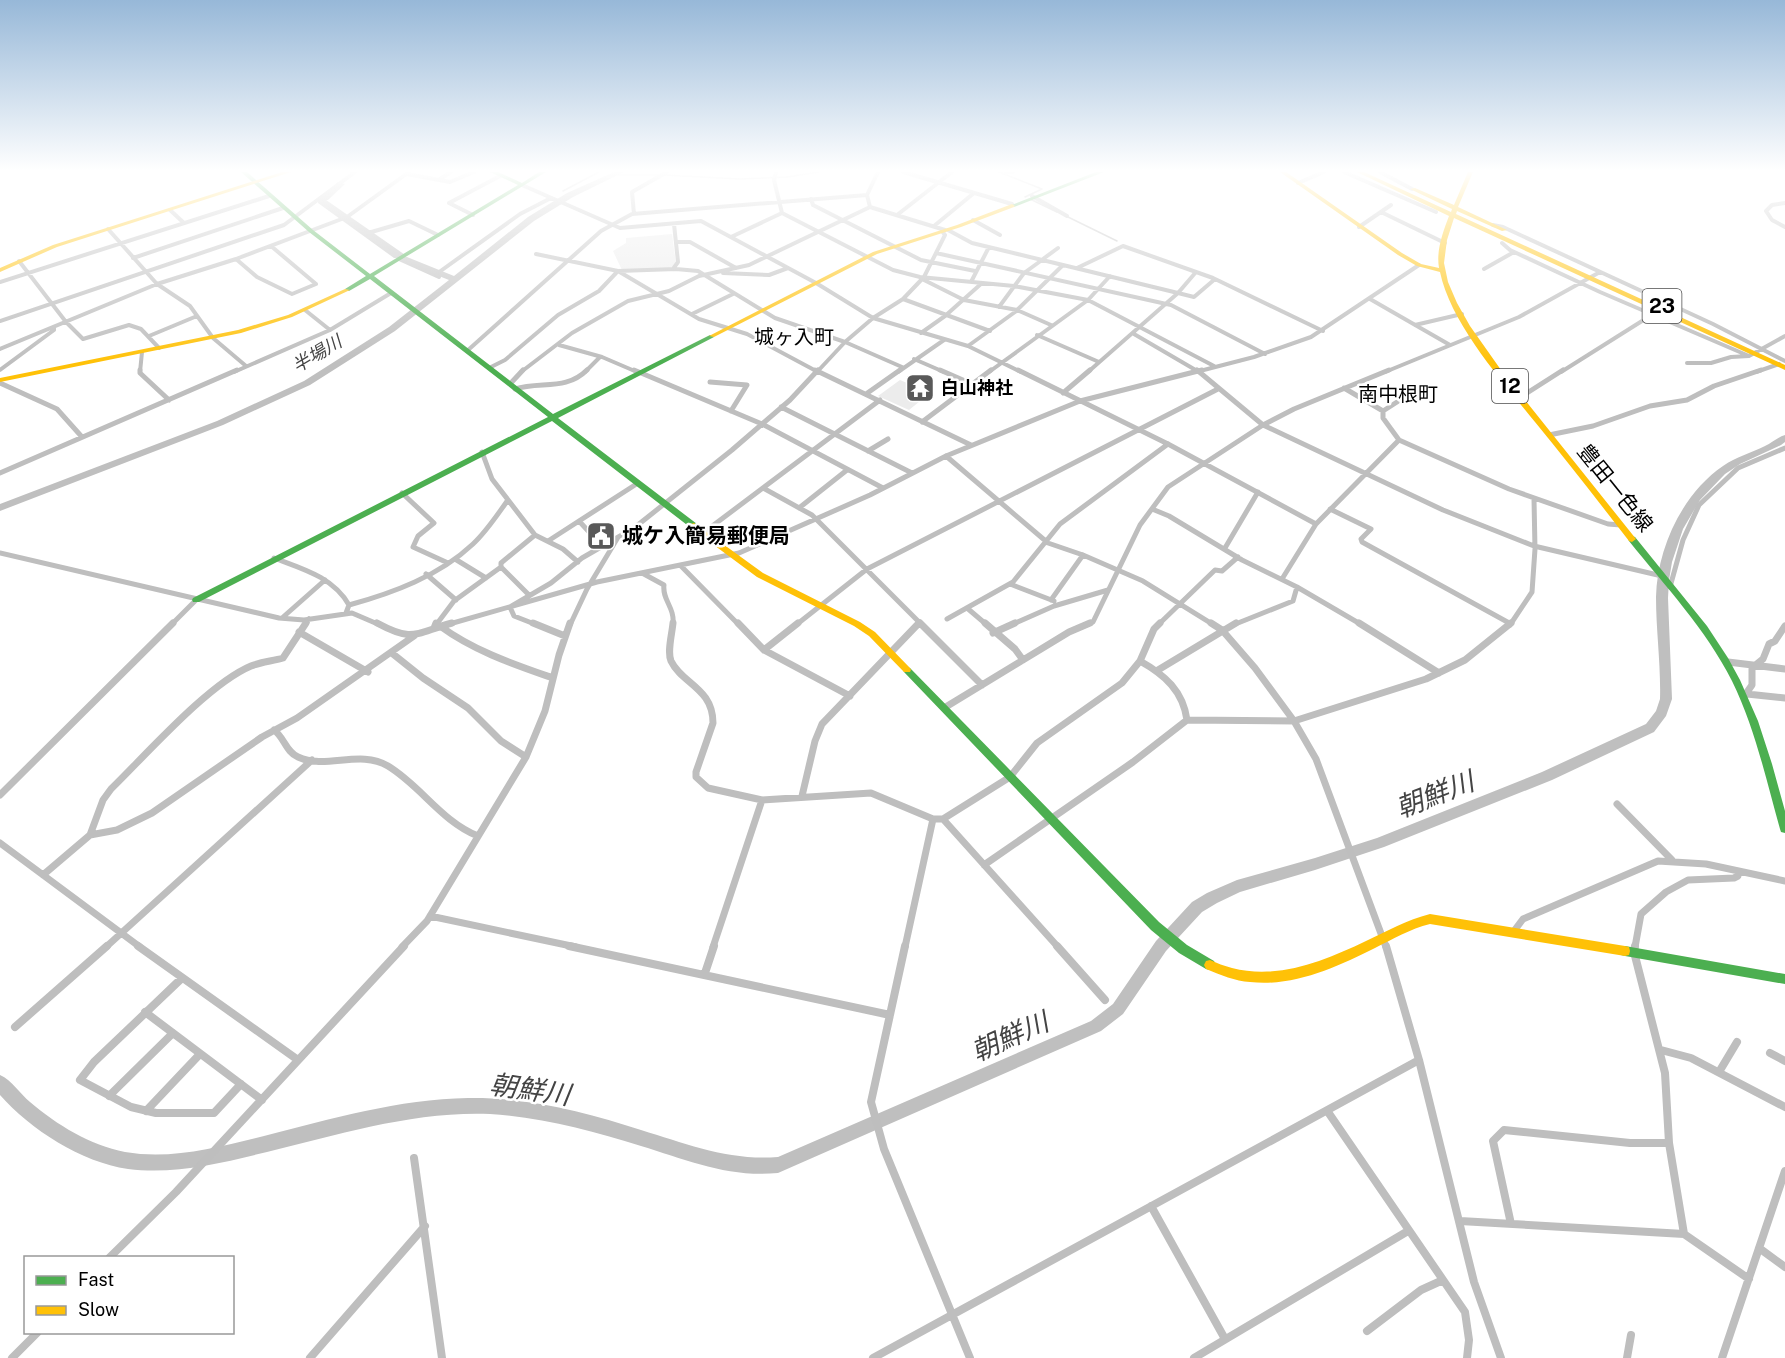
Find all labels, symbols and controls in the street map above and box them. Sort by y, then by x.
road number: 23 [1642,289,1682,323]
district label: 城ヶ入町 [754,325,834,349]
water label: 半場川 [288,330,347,376]
road number: 12 [1492,369,1528,403]
temple icon: 白山神社 [904,372,936,404]
place label: 白山神社 [941,377,1013,398]
district label: 南中根町 [1358,382,1438,406]
street label: 豊田一色線 [1573,439,1658,536]
public building icon: 城ケ入簡易郵便局 [585,520,617,552]
place label: 城ケ入簡易郵便局 [622,523,790,548]
water label: 朝鮮川 [1391,764,1481,824]
water label: 朝鮮川 [966,1004,1056,1067]
water label: 朝鮮川 [488,1068,575,1111]
legend [24,1256,234,1334]
text: Fast [78,1269,114,1290]
text: Slow [78,1299,119,1320]

